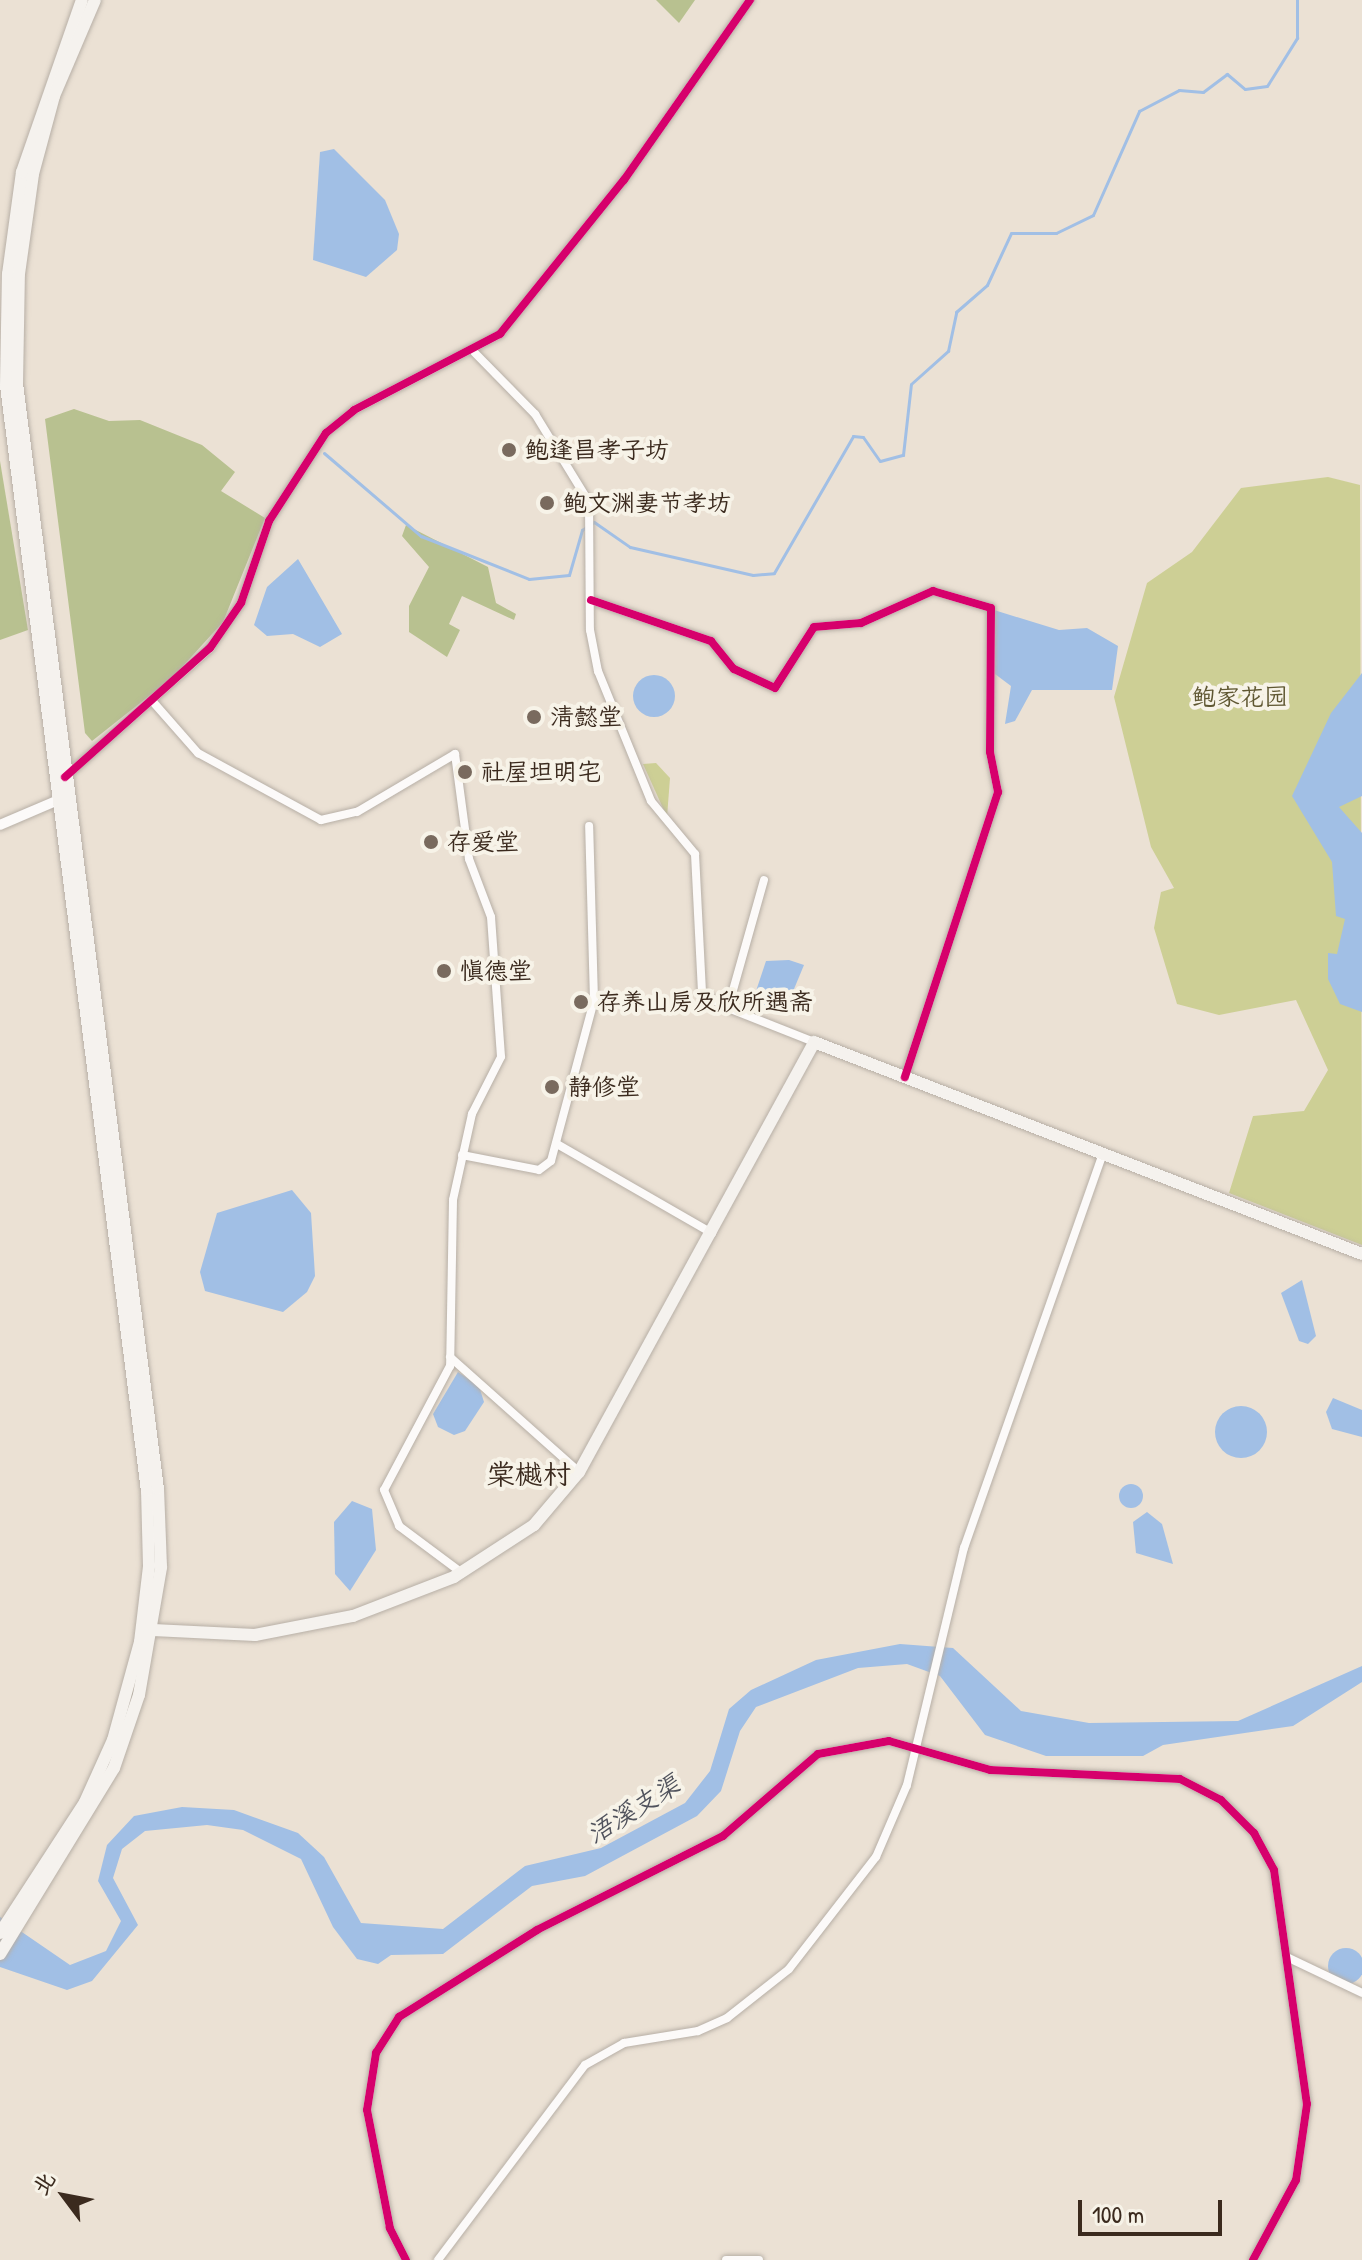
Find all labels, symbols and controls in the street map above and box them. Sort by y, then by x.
place label: 鲍逢昌孝子坊 [525,436,669,464]
marker: 鲍逢昌孝子坊 [500,441,518,459]
place label: 鲍文渊妻节孝坊 [563,489,731,517]
marker: 鲍文渊妻节孝坊 [538,494,556,512]
park label: 鲍家花园 [1192,683,1288,711]
place label: 清懿堂 [550,703,622,731]
marker: 清懿堂 [525,708,543,726]
place label: 社屋坦明宅 [481,758,601,786]
marker: 社屋坦明宅 [456,763,474,781]
place label: 存爱堂 [447,828,519,856]
marker: 存爱堂 [422,833,440,851]
place label: 慎德堂 [460,957,532,985]
marker: 慎德堂 [435,962,453,980]
place label: 存养山房及欣所遇斋 [597,988,813,1016]
marker: 存养山房及欣所遇斋 [572,993,590,1011]
place label: 静修堂 [568,1073,640,1101]
marker: 静修堂 [543,1078,561,1096]
district label: 棠樾村 [487,1457,571,1491]
water label: 浯溪支渠 [581,1768,685,1850]
north arrow [24,2156,104,2236]
text: 北 [25,2166,62,2201]
scale bar [1082,2184,1226,2234]
text: 100 m [1092,2198,1144,2230]

